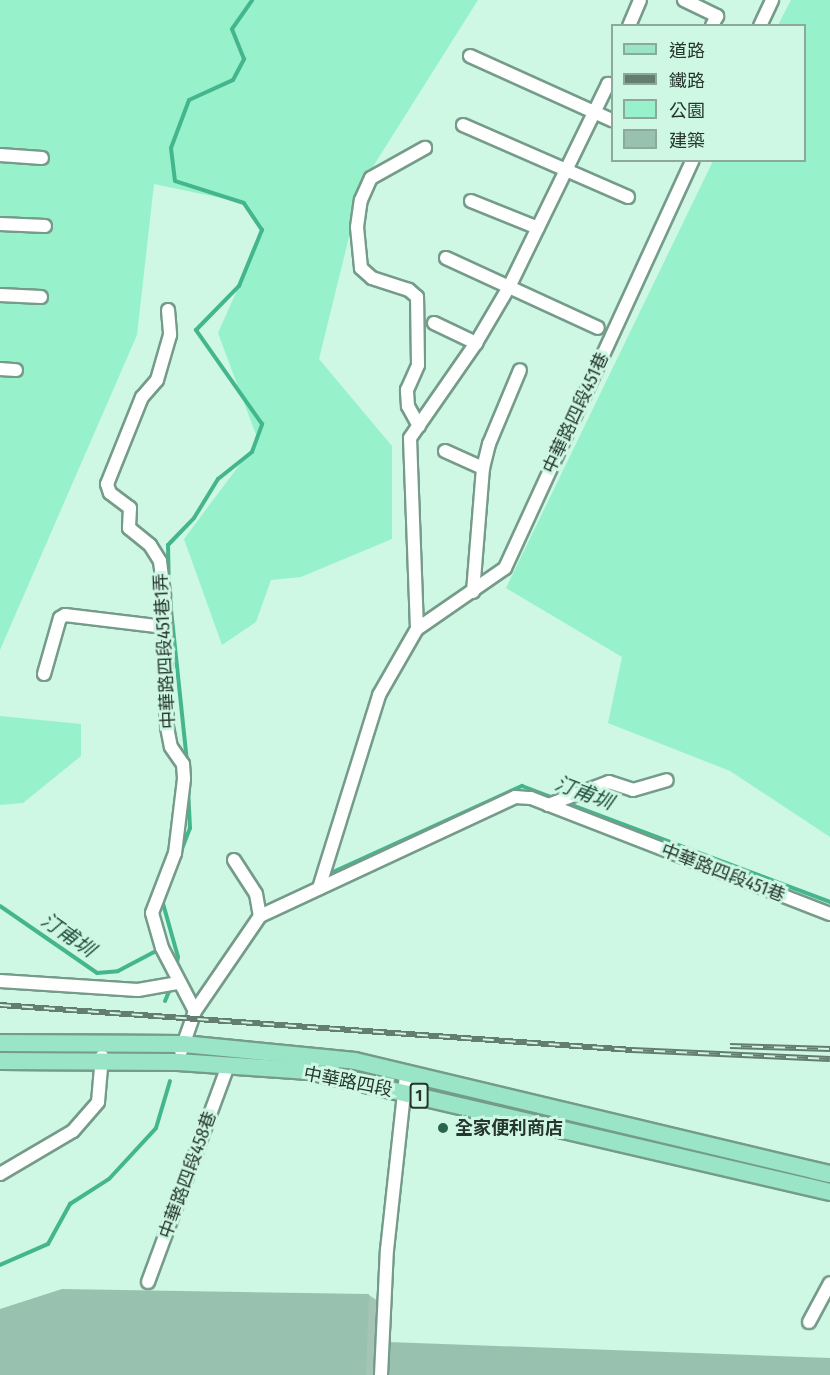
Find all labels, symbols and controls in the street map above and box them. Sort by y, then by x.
legend [611,24,806,162]
text: 道路 [669,40,705,62]
text: 鐵路 [669,70,705,92]
text: 公園 [669,100,705,122]
text: 建築 [669,130,705,152]
street label: 中華路四段451巷 [539,349,613,477]
street label: 中華路四段451巷1弄 [150,573,180,729]
water label: 汀甫圳 [552,771,616,815]
street label: 中華路四段451巷 [658,839,788,907]
water label: 汀甫圳 [37,908,99,962]
street label: 中華路四段 [302,1063,394,1101]
road number: 1 [408,1083,430,1109]
street label: 中華路四段458巷 [155,1108,221,1242]
place label: 全家便利商店 [455,1117,563,1139]
marker: 全家便利商店 [436,1121,450,1135]

